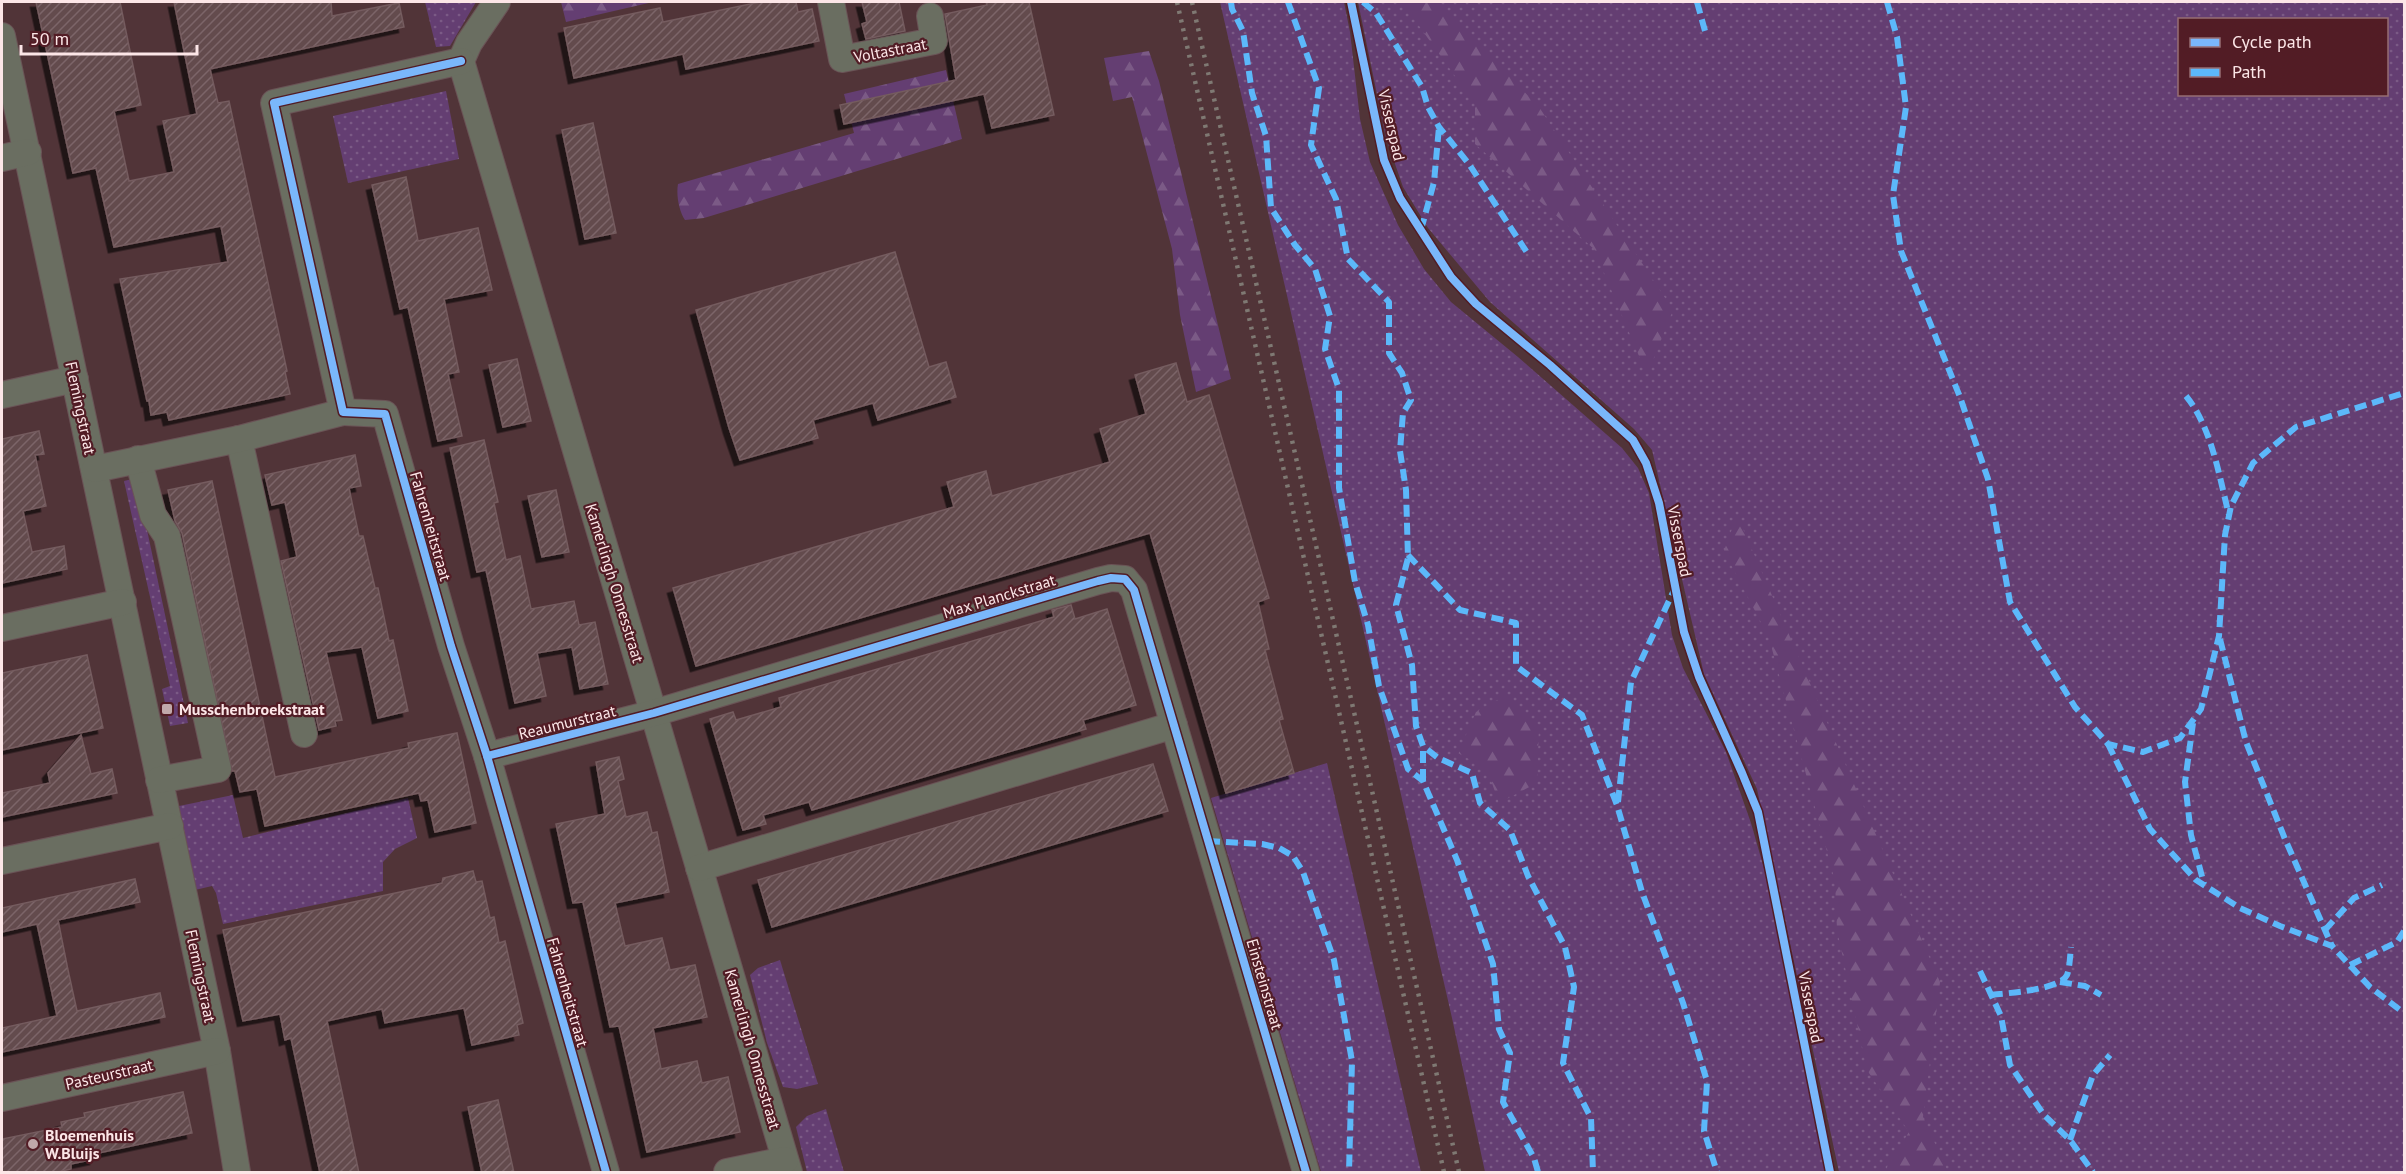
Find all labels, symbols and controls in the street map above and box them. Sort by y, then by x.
scale bar [21,18,196,56]
legend [2178,18,2388,96]
text: 50 m [30,27,69,50]
text: Cycle path [2232,30,2312,53]
street label: Voltastraat [851,33,929,67]
text: Path [2232,60,2266,83]
street label: Visserspad [1374,87,1410,163]
street label: Flemingstraat [61,360,101,457]
street label: Fahrenheitstraat [406,469,456,584]
street label: Kamerlingh Onnesstraat [581,501,649,666]
street label: Visserspad [1663,503,1697,578]
street label: Max Planckstraat [940,569,1058,623]
place label: Musschenbroekstraat [179,699,325,719]
street label: Reaumurstraat [516,700,618,744]
marker: Musschenbroekstraat [160,702,174,716]
street label: Flemingstraat [181,928,221,1025]
street label: Fahrenheitstraat [543,935,593,1050]
street label: Einsteinstraat [1242,936,1288,1032]
street label: Kamerlingh Onnesstraat [721,967,786,1132]
street label: Visserspad [1794,969,1828,1044]
street label: Pasteurstraat [63,1054,155,1094]
place label: Bloemenhuis W.Bluijs [45,1125,134,1163]
marker: Bloemenhuis W.Bluijs [26,1137,40,1151]

